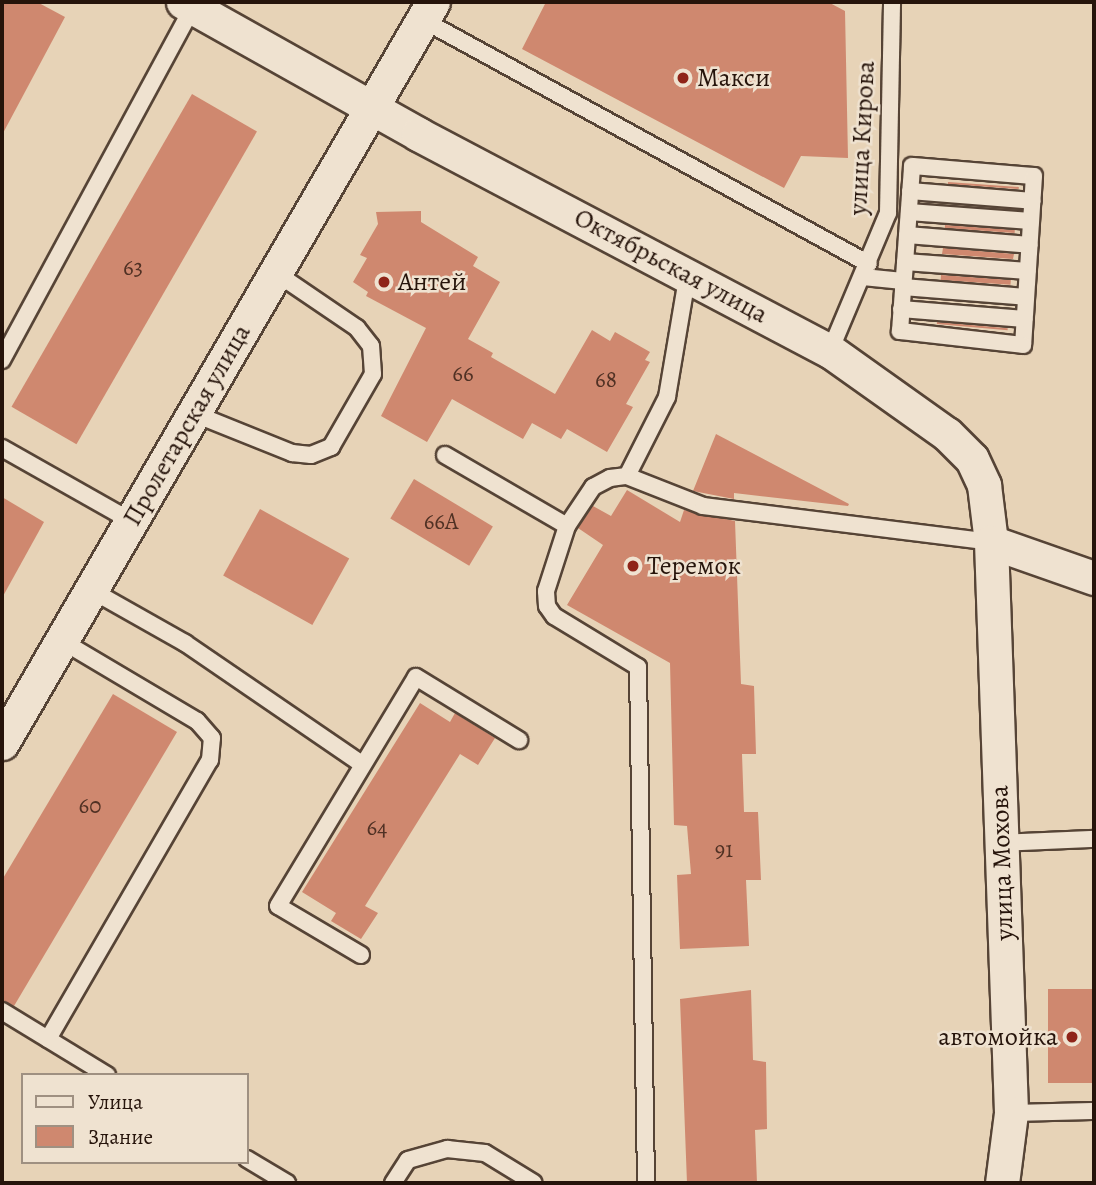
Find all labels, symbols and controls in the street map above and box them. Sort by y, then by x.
street label: улица Кирова [842,60,882,216]
place label: Макси [697,62,770,94]
marker: Макси [675,70,691,86]
street label: Октябрьская улица [569,202,773,330]
house number: 63 [123,254,143,282]
place label: Антей [398,266,466,298]
marker: Антей [376,274,392,290]
street label: Пролетарская улица [117,319,257,531]
house number: 66 [452,360,474,388]
house number: 68 [595,366,617,394]
house number: 66А [424,508,458,536]
place label: Теремок [647,550,741,582]
marker: Теремок [625,558,641,574]
street label: улица Мохова [984,785,1020,941]
house number: 60 [79,792,101,820]
house number: 64 [366,814,388,842]
house number: 91 [715,836,733,864]
place label: автомойка [938,1021,1058,1053]
marker: автомойка [1064,1029,1080,1045]
legend [21,1073,248,1164]
text: Улица [88,1088,143,1116]
text: Здание [88,1123,153,1151]

